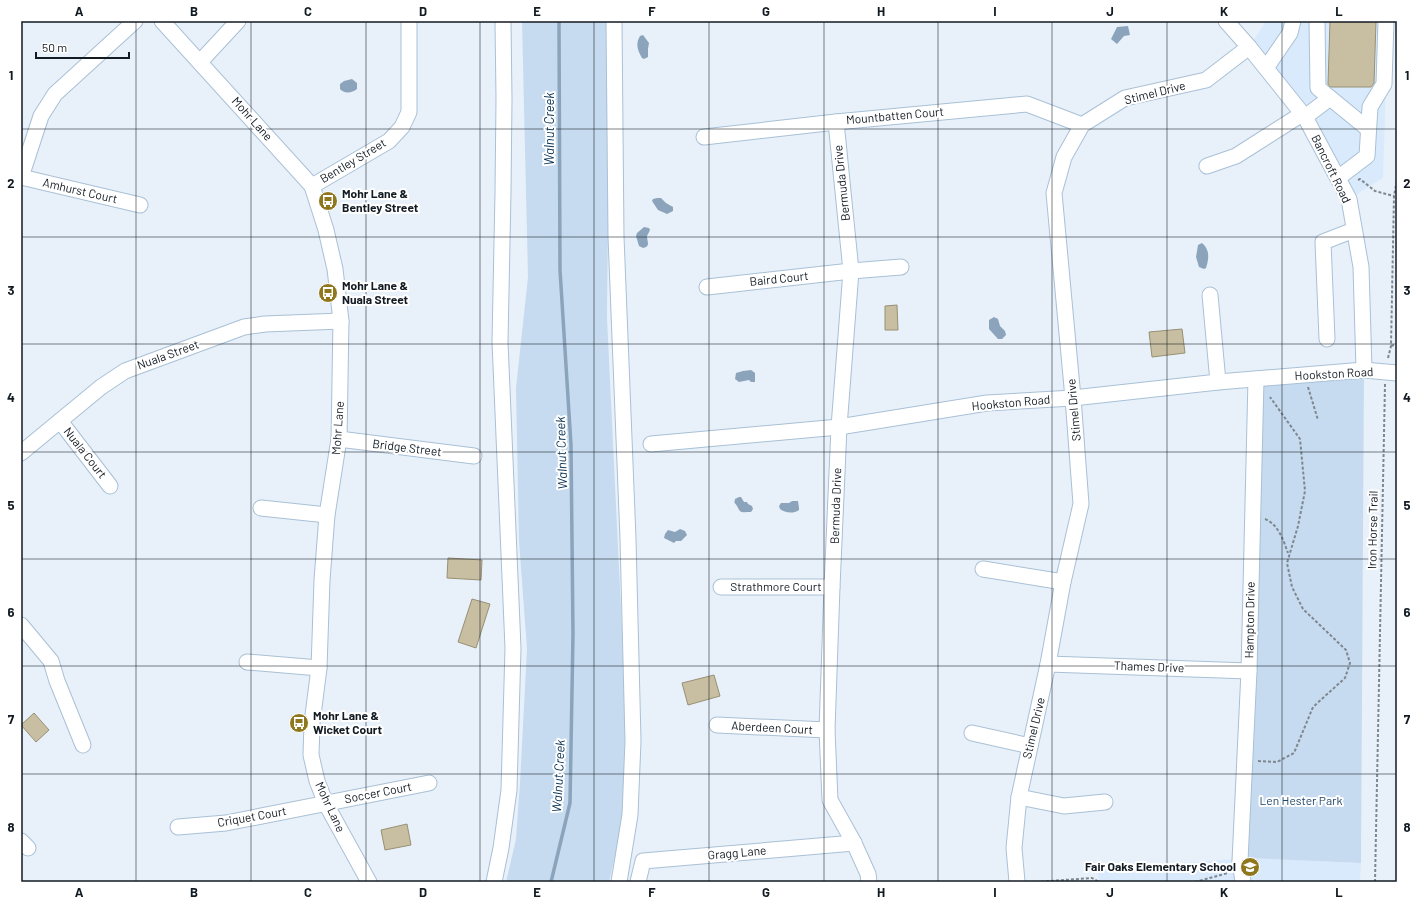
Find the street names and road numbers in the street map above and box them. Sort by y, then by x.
street label: Stimel Drive [1123,78,1187,106]
street label: Mohr Lane [229,94,276,143]
street label: Mountbatten Court [845,104,944,126]
street label: Bancroft Road [1309,132,1355,205]
street label: Bentley Street [317,135,388,185]
street label: Bermuda Drive [830,144,852,222]
street label: Amhurst Court [42,175,119,205]
street label: Baird Court [749,268,809,288]
street label: Nuala Street [135,336,200,372]
street label: Hookston Road [1294,364,1374,382]
street label: Stimel Drive [1063,378,1083,442]
street label: Hookston Road [971,392,1051,412]
street label: Mohr Lane [328,400,346,455]
street label: Nuala Court [61,424,110,481]
street label: Bridge Street [372,436,442,458]
street label: Bermuda Drive [827,468,843,544]
street label: Iron Horse Trail [1364,491,1380,569]
street label: Strathmore Court [730,579,822,593]
street label: Hampton Drive [1241,581,1257,659]
street label: Thames Drive [1114,658,1184,674]
street label: Stimel Drive [1019,696,1047,760]
street label: Aberdeen Court [731,718,813,736]
street label: Mohr Lane [313,779,349,834]
street label: Soccer Court [343,779,413,805]
street label: Criquet Court [216,803,288,829]
street label: Gragg Lane [707,842,767,862]

